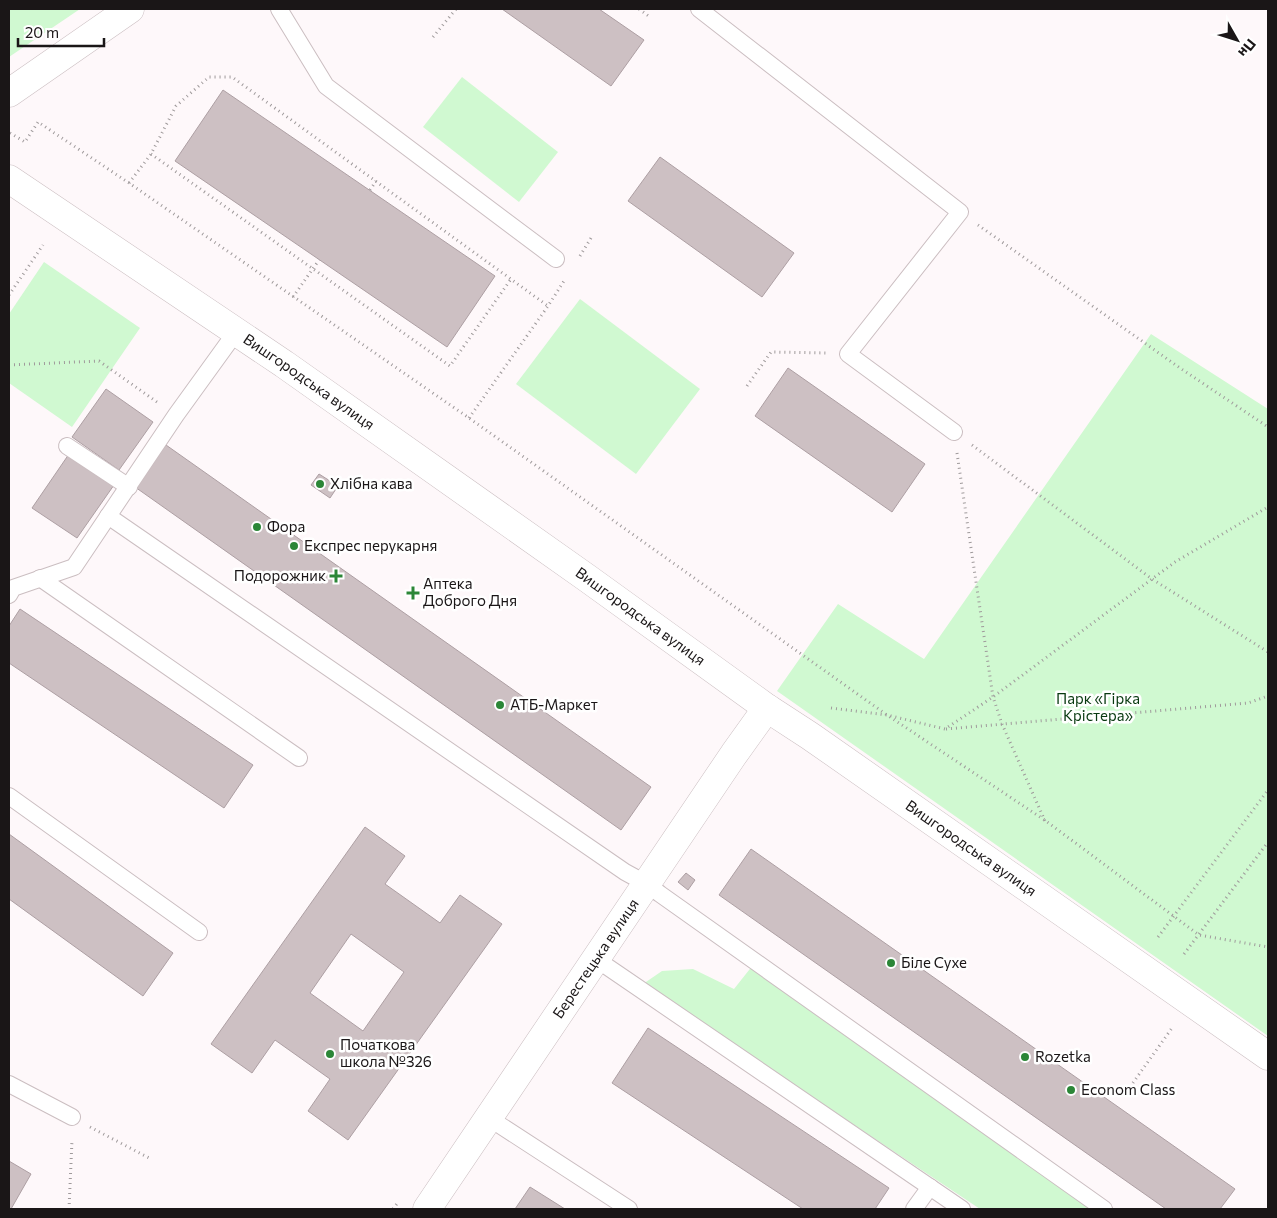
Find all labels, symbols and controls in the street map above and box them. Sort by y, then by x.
scale bar [18,15,104,47]
north arrow [1212,15,1262,65]
text: 20 m [25,23,59,41]
text: Пн [1235,36,1260,61]
street label: Вишгородська вулиця [240,329,378,433]
place label: Хлібна кава [330,474,413,492]
marker: Хлібна кава [314,478,326,490]
place label: Фора [267,517,305,535]
marker: Фора [251,521,263,533]
place label: Експрес перукарня [304,536,437,554]
marker: Експрес перукарня [288,540,300,552]
street label: Вишгородська вулиця [572,563,709,668]
place label: Подорожник [234,566,326,584]
marker: Подорожник [330,570,342,582]
place label: Аптека Доброго Дня [423,574,517,609]
marker: Аптека Доброго Дня [407,587,419,599]
park label: Парк «Гірка Крістера» [1056,689,1140,724]
place label: АТБ-Маркет [510,695,598,713]
marker: АТБ-Маркет [494,699,506,711]
street label: Вишгородська вулиця [903,796,1040,900]
street label: Берестецька вулиця [548,895,642,1021]
place label: Біле Сухе [901,953,967,971]
marker: Біле Сухе [885,957,897,969]
place label: Початкова школа №326 [340,1035,432,1070]
place label: Rozetka [1035,1047,1091,1065]
marker: Початкова школа №326 [324,1048,336,1060]
marker: Rozetka [1019,1051,1031,1063]
place label: Econom Class [1081,1080,1176,1098]
marker: Econom Class [1065,1084,1077,1096]

